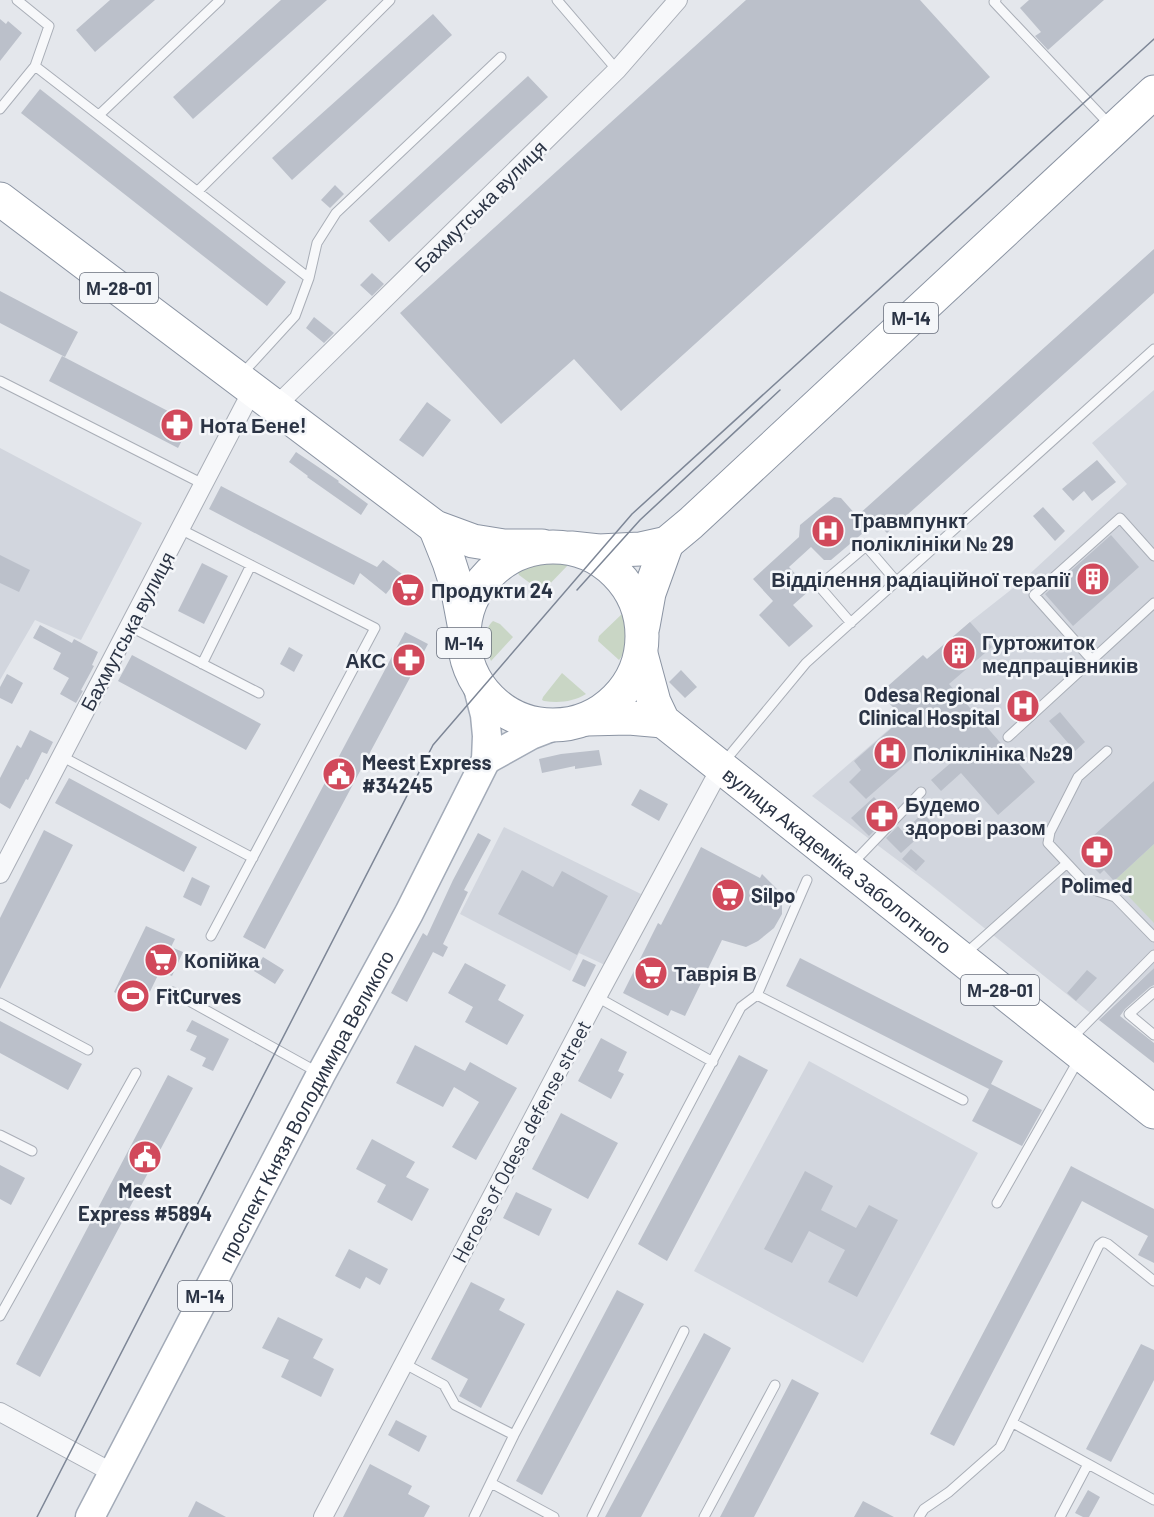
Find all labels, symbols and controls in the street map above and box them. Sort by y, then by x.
street label: Бахмутська вулиця [409,135,551,277]
road number: М-28-01 [80,273,158,303]
road number: М-14 [884,303,938,333]
pharmacy icon: Нота Бене! [159,407,195,443]
place label: Нота Бене! [200,413,307,437]
place label: Травмпункт поліклініки № 29 [851,508,1014,555]
hospital icon: Травмпункт поліклініки № 29 [810,513,846,549]
street label: Бахмутська вулиця [75,547,179,715]
building icon: Відділення радіаційної терапії [1075,561,1111,597]
place label: Відділення радіаційної терапії [771,567,1070,591]
supermarket icon: Продукти 24 [390,572,426,608]
place label: Продукти 24 [431,578,553,602]
road number: М-14 [437,628,491,658]
place label: Гуртожиток медпрацівників [982,630,1138,677]
building icon: Гуртожиток медпрацівників [941,635,977,671]
pharmacy icon: АКС [391,642,427,678]
place label: АКС [345,648,386,672]
place label: Odesa Regional Clinical Hospital [858,682,1000,729]
hospital icon: Odesa Regional Clinical Hospital [1005,688,1041,724]
hospital icon: Поліклініка №29 [872,735,908,771]
place label: Поліклініка №29 [913,741,1073,765]
place label: Meest Express #34245 [362,750,492,797]
public building icon: Meest Express #34245 [321,756,357,792]
street label: вулиця Академіка Заболотного [719,762,957,958]
place label: Будемо здорові разом [905,792,1046,839]
pharmacy icon: Будемо здорові разом [864,798,900,834]
pharmacy icon: Polimed [1079,834,1115,870]
place label: Polimed [1061,873,1133,897]
supermarket icon: Silpo [710,877,746,913]
place label: Silpo [751,883,795,907]
supermarket icon: Копійка [143,942,179,978]
street label: проспект Князя Володимира Великого [213,946,398,1266]
place label: Копійка [184,948,260,972]
supermarket icon: Таврія В [633,955,669,991]
place label: Таврія В [674,961,757,985]
road number: М-28-01 [961,975,1039,1005]
sports icon: FitCurves [115,978,151,1014]
place label: FitCurves [156,984,241,1008]
street label: Heroes of Odesa defense street [447,1016,595,1266]
public building icon: Meest Express #5894 [127,1139,163,1175]
place label: Meest Express #5894 [78,1178,212,1225]
road number: М-14 [178,1281,232,1311]

